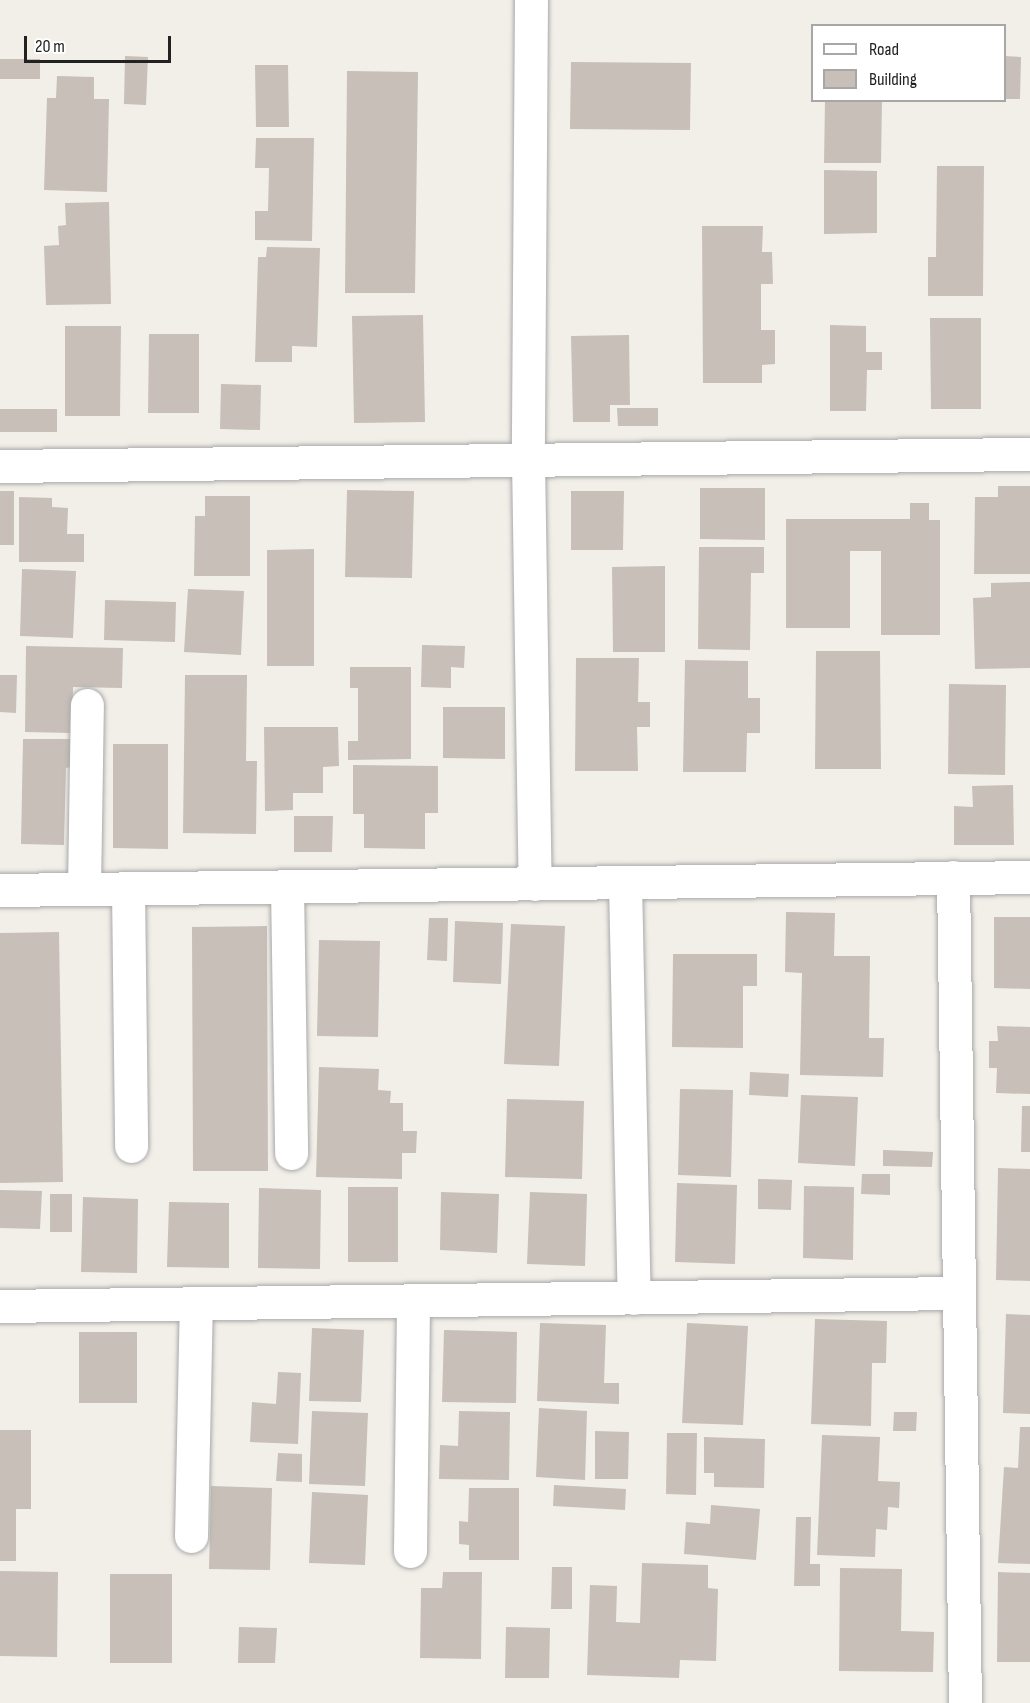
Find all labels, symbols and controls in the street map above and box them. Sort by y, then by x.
scale bar [27,24,174,62]
legend [811,24,1006,102]
text: 20 m [35,36,65,57]
text: Road [869,39,899,60]
text: Building [869,69,917,90]

